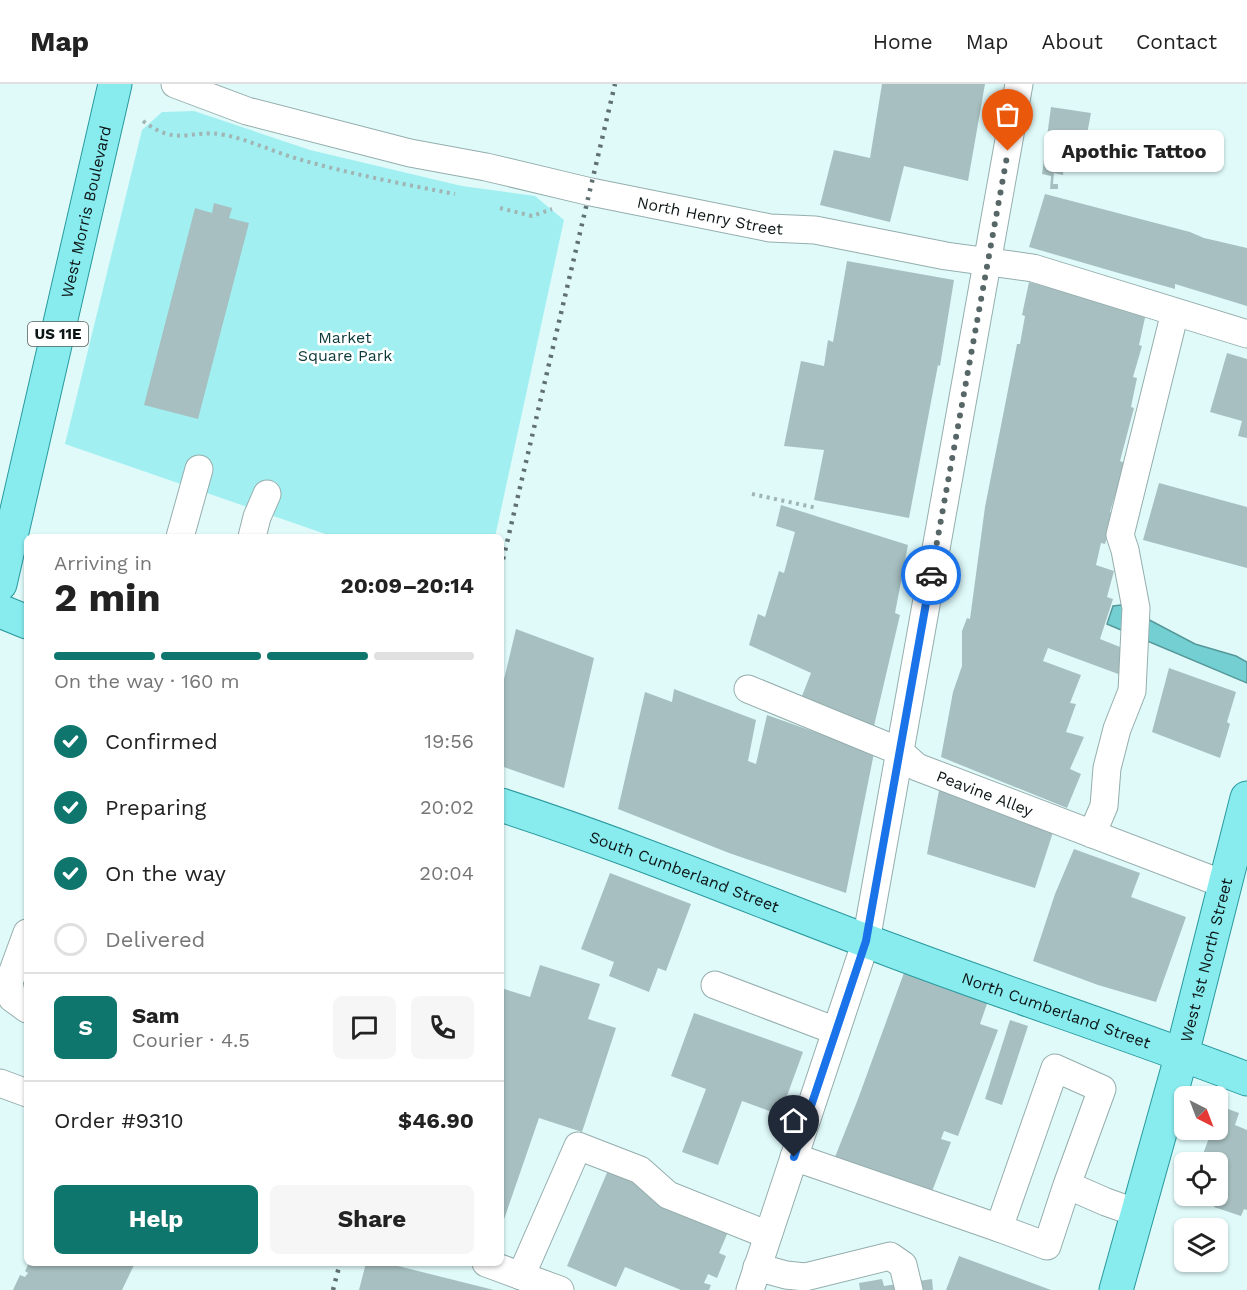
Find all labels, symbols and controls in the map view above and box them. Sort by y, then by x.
text: Map [30,25,89,58]
text: Home [873,29,933,54]
text: Map [966,29,1009,54]
text: About [1042,29,1103,54]
text: Contact [1136,29,1217,54]
pin [982,89,1033,151]
icon: bag [991,98,1024,131]
street label: West Morris Boulevard [57,124,115,300]
callout: Apothic Tattoo [1044,130,1224,172]
text: Apothic Tattoo [1061,139,1207,163]
street label: North Henry Street [636,192,784,238]
road number: US 11E [28,322,88,346]
park label: Market Square Park [298,328,392,365]
courier [901,545,961,605]
text: Arriving in [54,551,152,575]
icon: car [915,559,948,592]
text: 20:09–20:14 [341,573,474,598]
text: 2 min [54,575,161,620]
text: On the way · 160 m [54,669,239,693]
icon: check [54,725,87,758]
text: Confirmed [105,729,218,754]
text: 19:56 [424,729,474,753]
street label: Peavine Alley [934,766,1036,820]
icon: check [54,791,87,824]
text: Preparing [105,795,206,820]
text: 20:02 [420,795,474,819]
street label: South Cumberland Street [587,827,782,916]
icon: check [54,857,87,890]
text: On the way [105,861,226,886]
text: 20:04 [419,861,474,885]
street label: West 1st North Street [1176,876,1236,1044]
text: Delivered [105,927,205,952]
street label: North Cumberland Street [959,968,1154,1052]
button: chat [333,996,396,1059]
button: phone [411,996,474,1059]
text: Sam [132,1003,180,1028]
text: S [78,1015,93,1040]
text: Courier · 4.5 [132,1028,250,1052]
north arrow [1174,1086,1228,1140]
map controls [1174,1086,1228,1272]
pin [768,1095,819,1157]
icon: home [777,1104,810,1137]
text: Order #9310 [54,1108,184,1133]
text: $46.90 [398,1108,474,1133]
button: locate [1174,1152,1228,1206]
button: Help [54,1185,258,1254]
button: Share [270,1185,474,1254]
button: layers [1174,1218,1228,1272]

